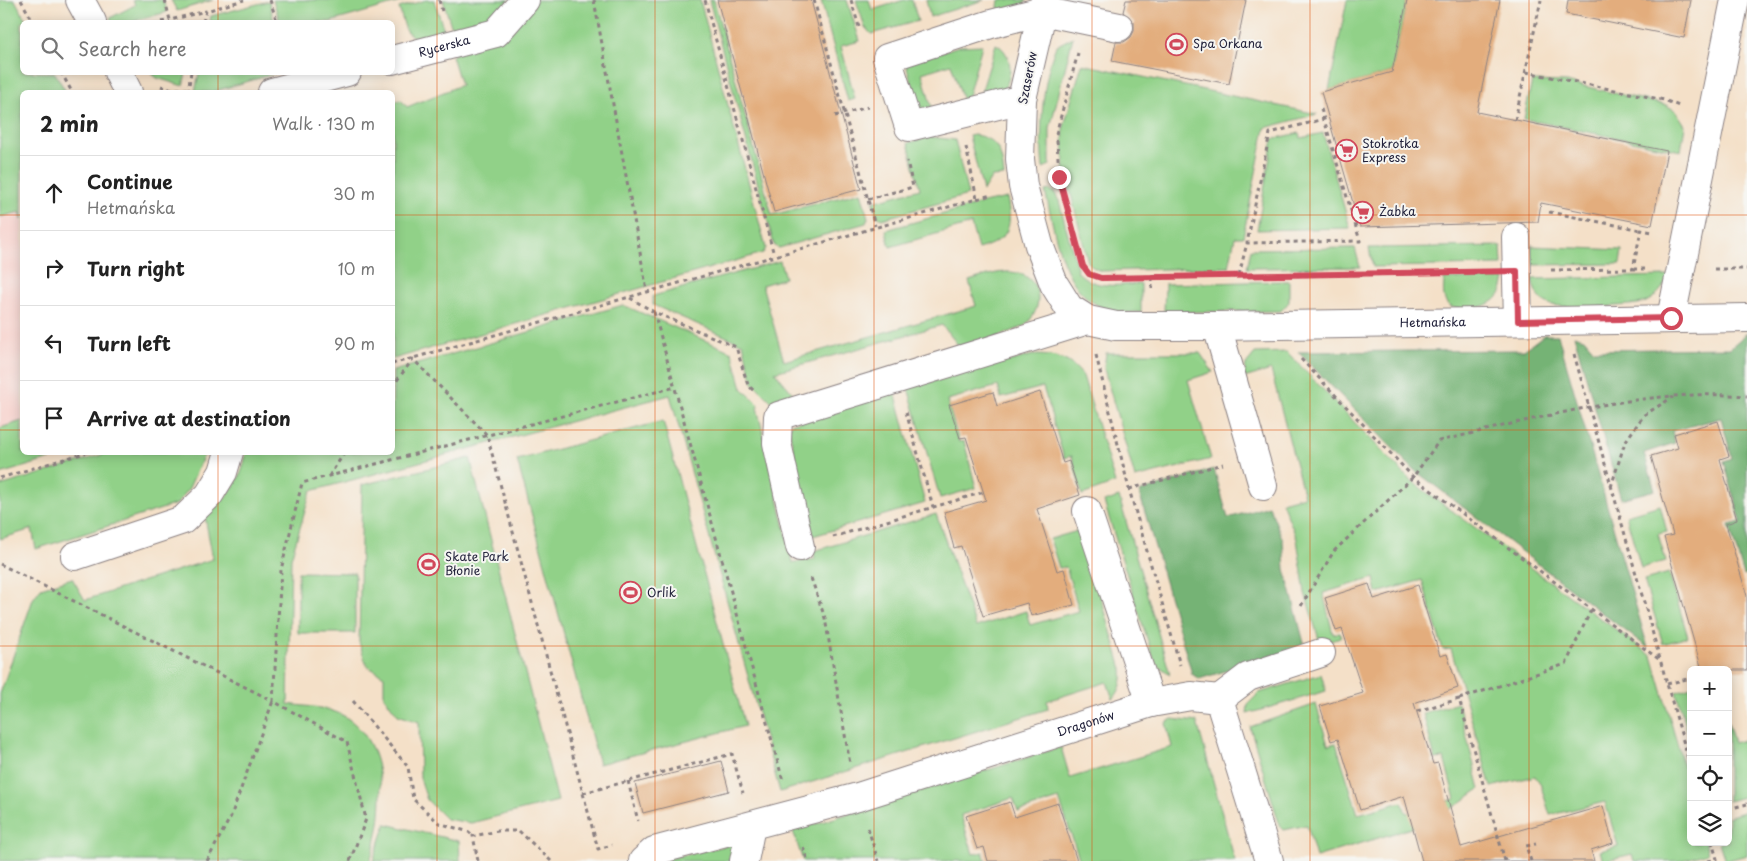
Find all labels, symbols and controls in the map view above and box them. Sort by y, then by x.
search box [20,20,395,75]
street label: Rycerska [416,30,472,61]
sports icon: Spa Orkana [1165,32,1189,56]
icon: search [38,34,66,62]
text: Search here [78,34,187,62]
place label: Spa Orkana [1193,34,1263,52]
street label: Szaserów [1013,49,1041,106]
text: 2 min [40,107,99,139]
text: Walk · 130 m [272,111,375,135]
place label: Stokrotka Express [1362,134,1419,166]
supermarket icon: Stokrotka Express [1334,139,1358,163]
route end [1048,166,1071,189]
text: Continue [87,167,173,195]
icon: ahead [40,179,68,207]
text: 30 m [333,181,375,205]
text: Hetmańska [87,195,175,219]
supermarket icon: Żabka [1351,200,1375,224]
place label: Żabka [1379,202,1416,220]
icon: right [40,254,68,282]
text: Turn right [87,254,185,282]
text: 10 m [338,256,375,280]
route start [1660,307,1683,330]
street label: Hetmańska [1400,312,1466,331]
icon: left [40,329,68,357]
text: Turn left [87,329,171,357]
text: 90 m [334,331,375,355]
icon: arrive [40,404,68,432]
text: Arrive at destination [87,404,291,432]
place label: Skate Park Błonie [445,547,509,579]
sports icon: Skate Park Błonie [417,552,441,576]
sports icon: Orlik [619,581,643,605]
place label: Orlik [647,583,676,601]
map controls [1687,666,1732,846]
button: + [1687,666,1732,711]
street label: Dragonów [1054,705,1117,741]
button: − [1687,711,1732,756]
button: locate [1687,756,1732,801]
button: layers [1687,801,1732,846]

